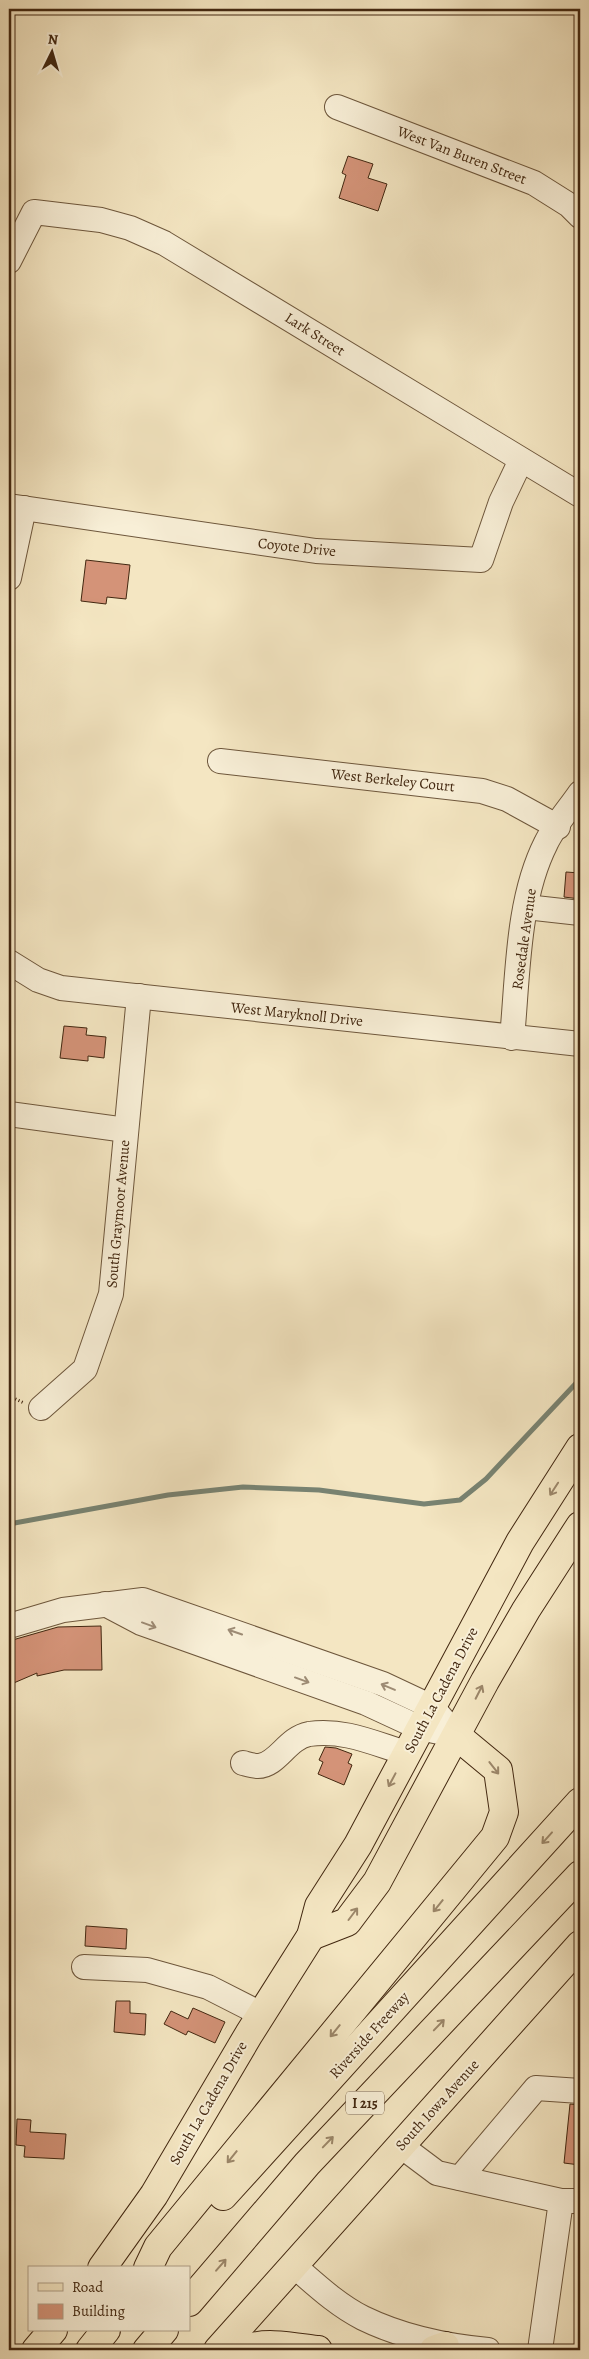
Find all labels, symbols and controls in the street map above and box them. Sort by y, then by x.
north arrow [28,28,78,78]
text: N [47,30,59,49]
street label: West Van Buren Street [393,121,530,189]
street label: Lark Street [281,308,349,360]
street label: Coyote Drive [257,533,337,561]
street label: West Berkeley Court [329,763,456,796]
street label: Rosedale Avenue [507,887,541,991]
street label: West Maryknoll Drive [229,997,364,1031]
street label: South Graymoor Avenue [102,1139,134,1289]
one-way arrow [549,1482,559,1496]
one-way arrow [141,1621,157,1631]
street label: South La Cadena Drive [399,1623,483,1756]
one-way arrow [228,1627,243,1636]
one-way arrow [294,1676,309,1685]
one-way arrow [381,1681,396,1691]
one-way arrow [475,1685,484,1700]
one-way arrow [488,1761,499,1774]
one-way arrow [387,1772,396,1787]
one-way arrow [542,1832,553,1845]
one-way arrow [433,1899,444,1912]
one-way arrow [348,1907,358,1921]
street label: Riverside Freeway [325,1987,414,2083]
one-way arrow [433,2019,445,2031]
one-way arrow [329,2024,340,2037]
street label: South La Cadena Drive [164,2037,252,2169]
street label: South Iowa Avenue [391,2055,484,2155]
road number: I 215 [346,2092,384,2114]
one-way arrow [322,2136,334,2149]
one-way arrow [226,2150,237,2163]
one-way arrow [215,2258,226,2271]
legend [28,2266,190,2332]
text: Road [72,2277,104,2297]
text: Building [72,2301,125,2321]

